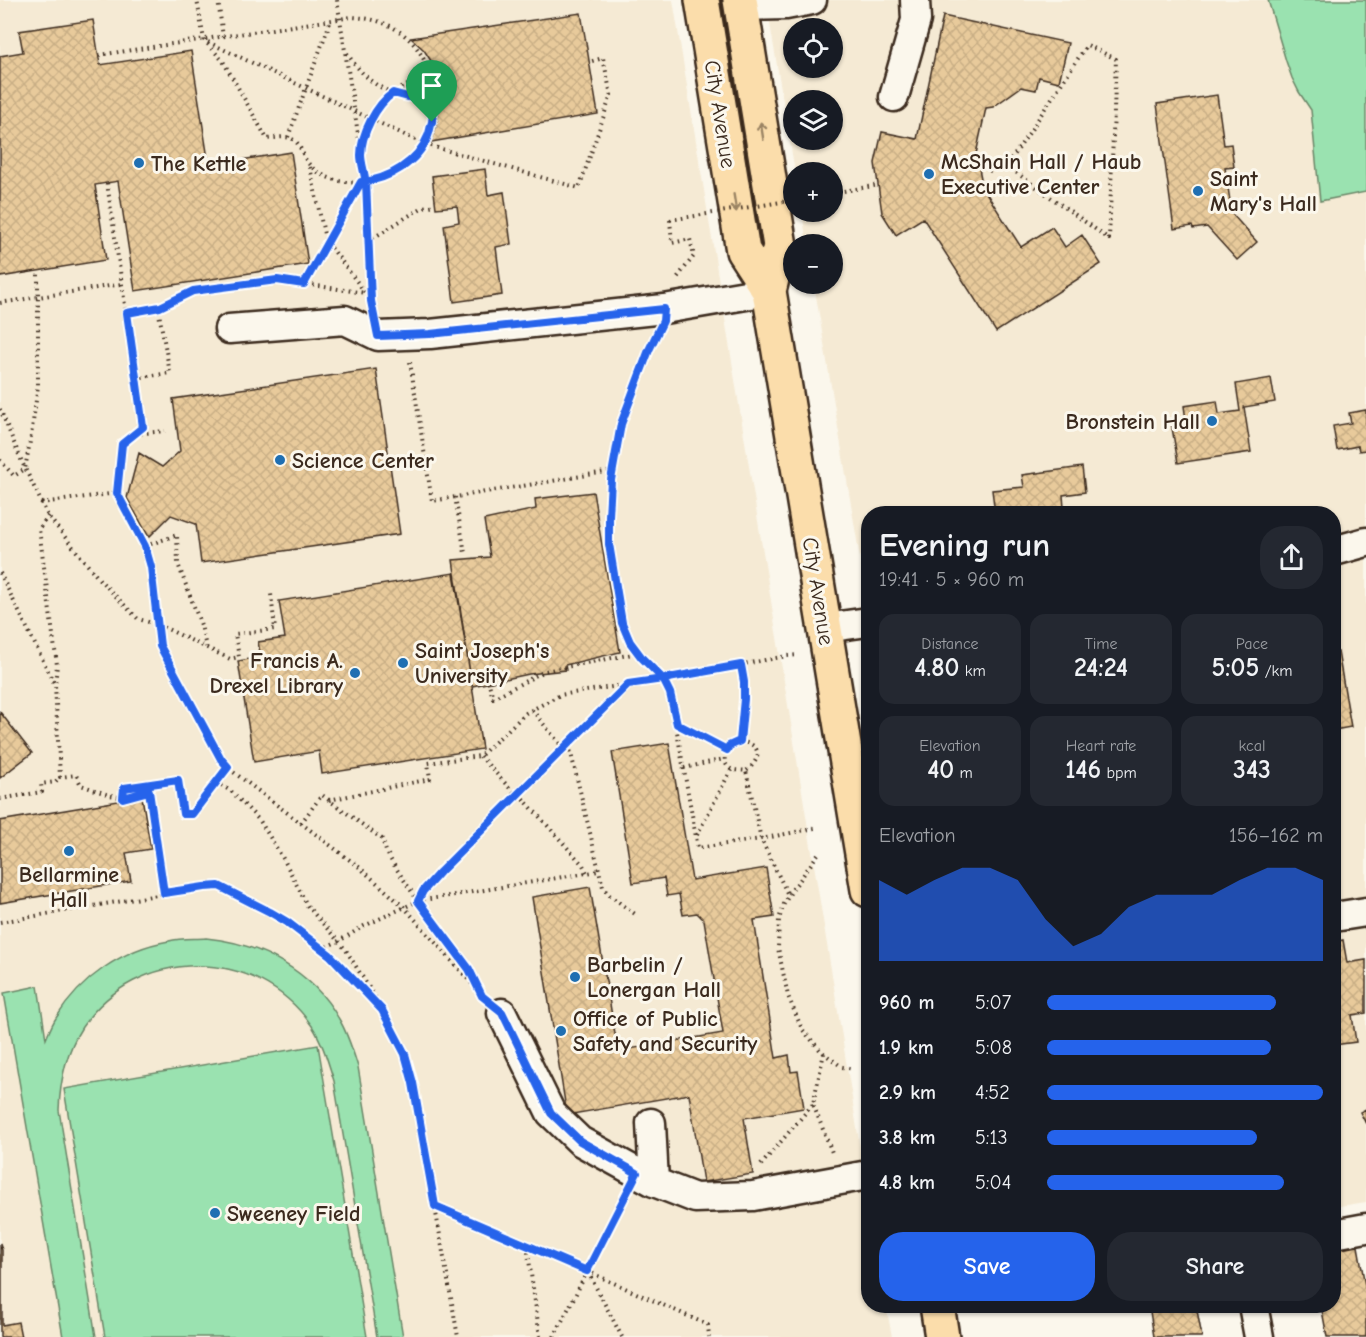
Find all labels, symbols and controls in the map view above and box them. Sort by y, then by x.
map controls [783,18,843,294]
button: locate [783,18,843,78]
street label: City Avenue [699,58,741,170]
pin [406,60,457,122]
icon: arrive [415,69,448,102]
button: layers [783,90,843,150]
one-way arrow [756,121,767,141]
place label: McShain Hall / Haub Executive Center [941,149,1141,200]
place label: The Kettle [151,151,247,177]
marker: The Kettle [132,156,146,170]
button: + [783,162,843,222]
place label: Saint Mary's Hall [1210,166,1317,217]
marker: McShain Hall / Haub Executive Center [922,167,936,181]
marker: Saint Mary's Hall [1191,184,1205,198]
one-way arrow [730,192,741,212]
button: − [783,234,843,294]
place label: Bronstein Hall [1065,409,1200,435]
marker: Bronstein Hall [1205,414,1219,428]
place label: Science Center [292,448,434,474]
marker: Science Center [273,453,287,467]
text: Evening run [879,526,1050,564]
button: share [1260,526,1323,589]
street label: City Avenue [797,535,839,647]
text: 19:41 · 5 × 960 m [879,568,1024,591]
text: Distance [921,635,979,653]
text: Time [1084,635,1118,653]
text: Pace [1236,635,1268,653]
place label: Saint Joseph's University [415,638,549,689]
place label: Francis A. Drexel Library [210,648,344,699]
text: 4.80 [914,653,959,683]
text: 24:24 [1074,653,1128,683]
text: 5:05 [1211,653,1259,683]
marker: Saint Joseph's University [396,656,410,670]
text: km [959,662,986,680]
text: /km [1259,662,1293,680]
marker: Francis A. Drexel Library [348,666,362,680]
text: Elevation [919,737,981,755]
text: Heart rate [1066,737,1136,755]
text: kcal [1239,737,1265,755]
text: 40 [927,755,954,785]
text: 146 [1065,755,1101,785]
text: 343 [1233,755,1271,785]
text: m [954,764,973,782]
text: bpm [1101,764,1137,782]
text: Elevation [879,824,956,847]
text: 156–162 m [1229,824,1323,847]
marker: Bellarmine Hall [62,844,76,858]
place label: Bellarmine Hall [19,862,119,913]
place label: Barbelin / Lonergan Hall [587,952,721,1003]
marker: Barbelin / Lonergan Hall [568,970,582,984]
text: 960 m [879,991,934,1014]
text: 5:07 [975,991,1011,1014]
place label: Office of Public Safety and Security [573,1006,758,1057]
marker: Office of Public Safety and Security [554,1024,568,1038]
text: 1.9 km [879,1036,934,1059]
text: 5:08 [975,1036,1012,1059]
text: 2.9 km [879,1081,936,1104]
text: 4:52 [975,1081,1010,1104]
text: 3.8 km [879,1126,936,1149]
text: 5:13 [975,1126,1008,1149]
text: 4.8 km [879,1171,935,1194]
text: 5:04 [975,1171,1011,1194]
place label: Sweeney Field [227,1201,361,1227]
marker: Sweeney Field [208,1206,222,1220]
button: Save [879,1232,1095,1301]
button: Share [1107,1232,1323,1301]

